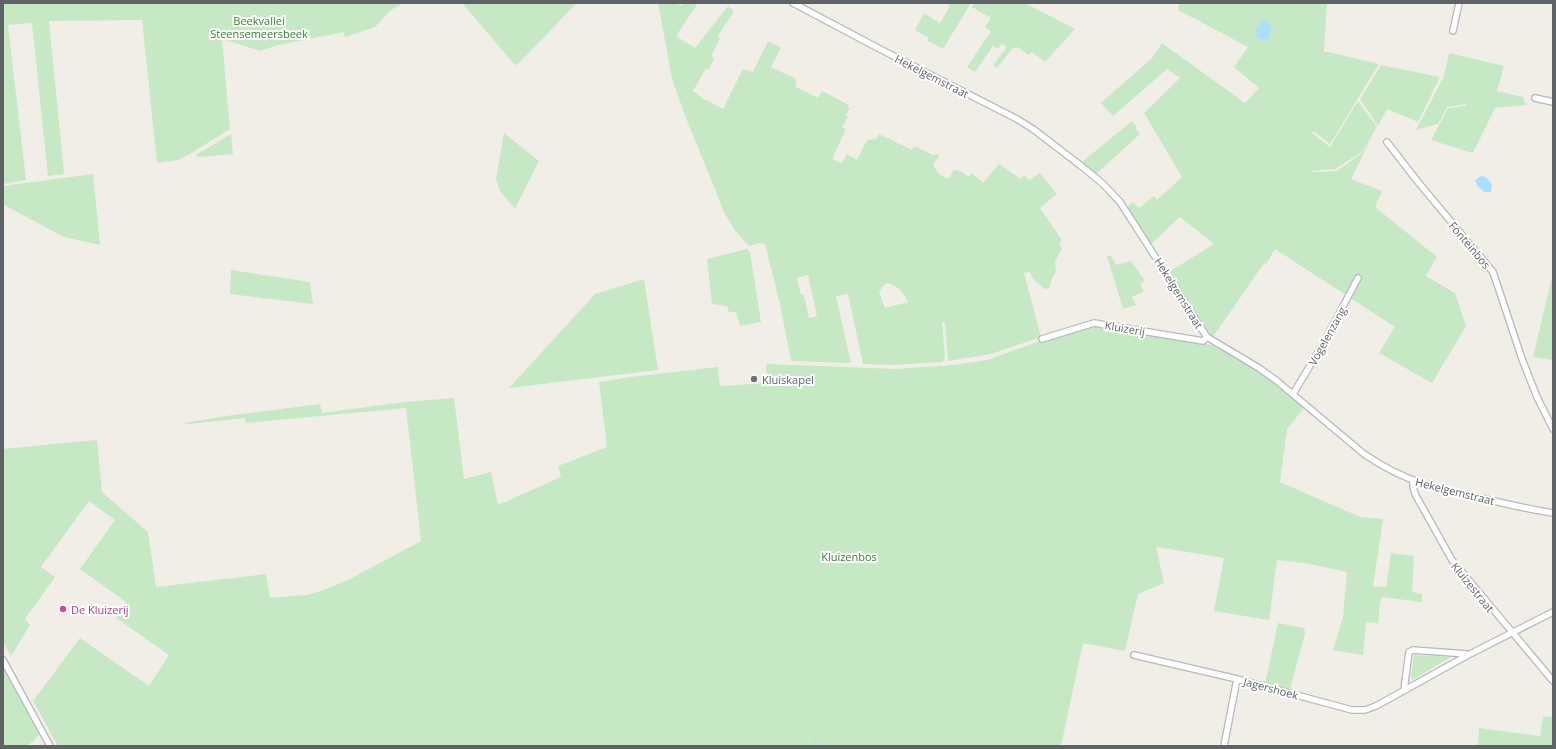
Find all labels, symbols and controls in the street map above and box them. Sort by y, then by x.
park label: Beekvallei Steensemeersbeek [210,13,308,41]
street label: Hekelgemstraat [892,51,972,101]
street label: Fonteinbos [1446,218,1494,272]
street label: Hekelgemstraat [1151,255,1207,331]
street label: Vogelenzang [1305,304,1349,368]
street label: Kluizerij [1104,317,1146,339]
place label: Kluiskapel [762,372,814,387]
marker: Kluiskapel [749,374,759,384]
street label: Hekelgemstraat [1414,474,1496,508]
park label: Kluizenbos [821,549,877,564]
street label: Kluizestraat [1448,559,1498,615]
place label: De Kluizerij [71,602,128,617]
marker: De Kluizerij [58,604,68,614]
street label: Jagershoek [1241,673,1300,703]

